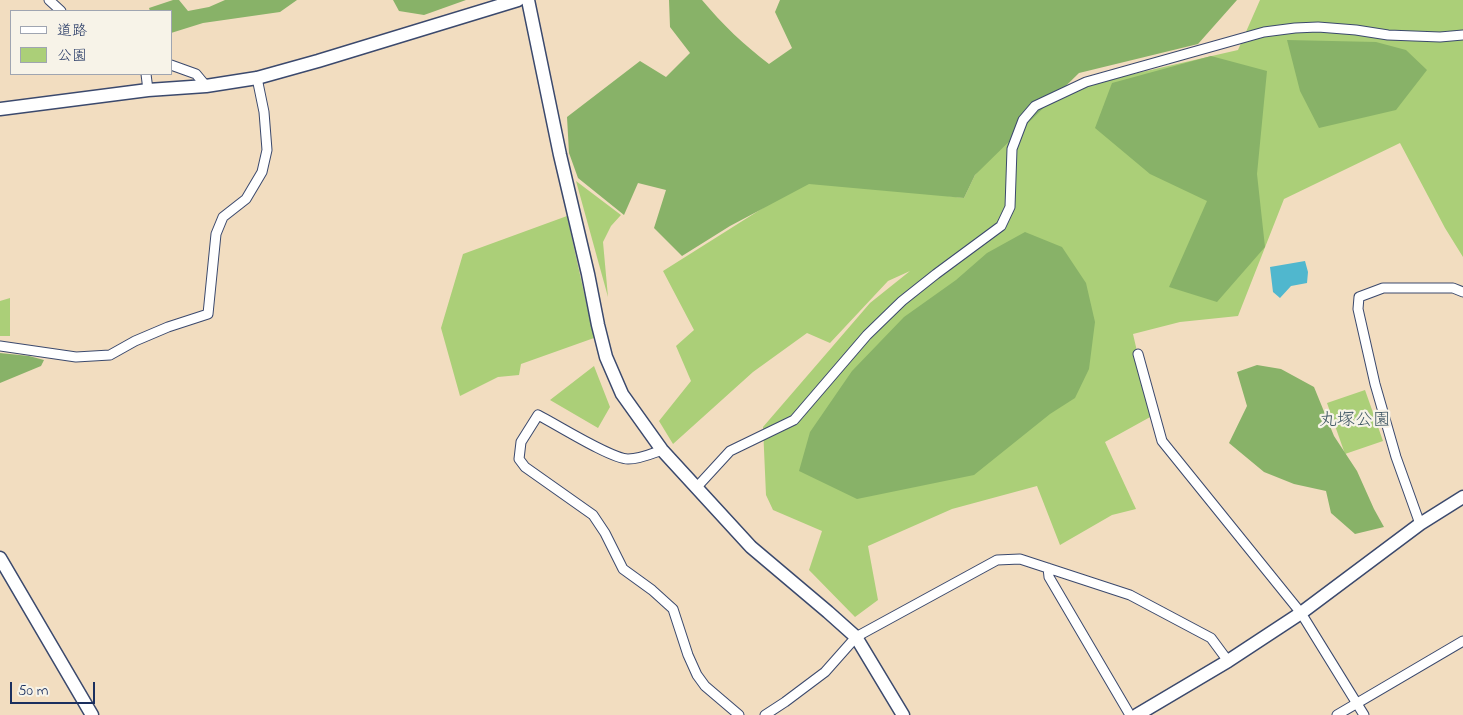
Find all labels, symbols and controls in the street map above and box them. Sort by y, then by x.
legend [10,10,172,75]
text: 道路 [57,20,87,42]
text: 公園 [57,45,87,67]
park label: 丸塚公園 [1319,411,1391,433]
scale bar [12,672,98,704]
text: 50 m [18,680,48,702]

